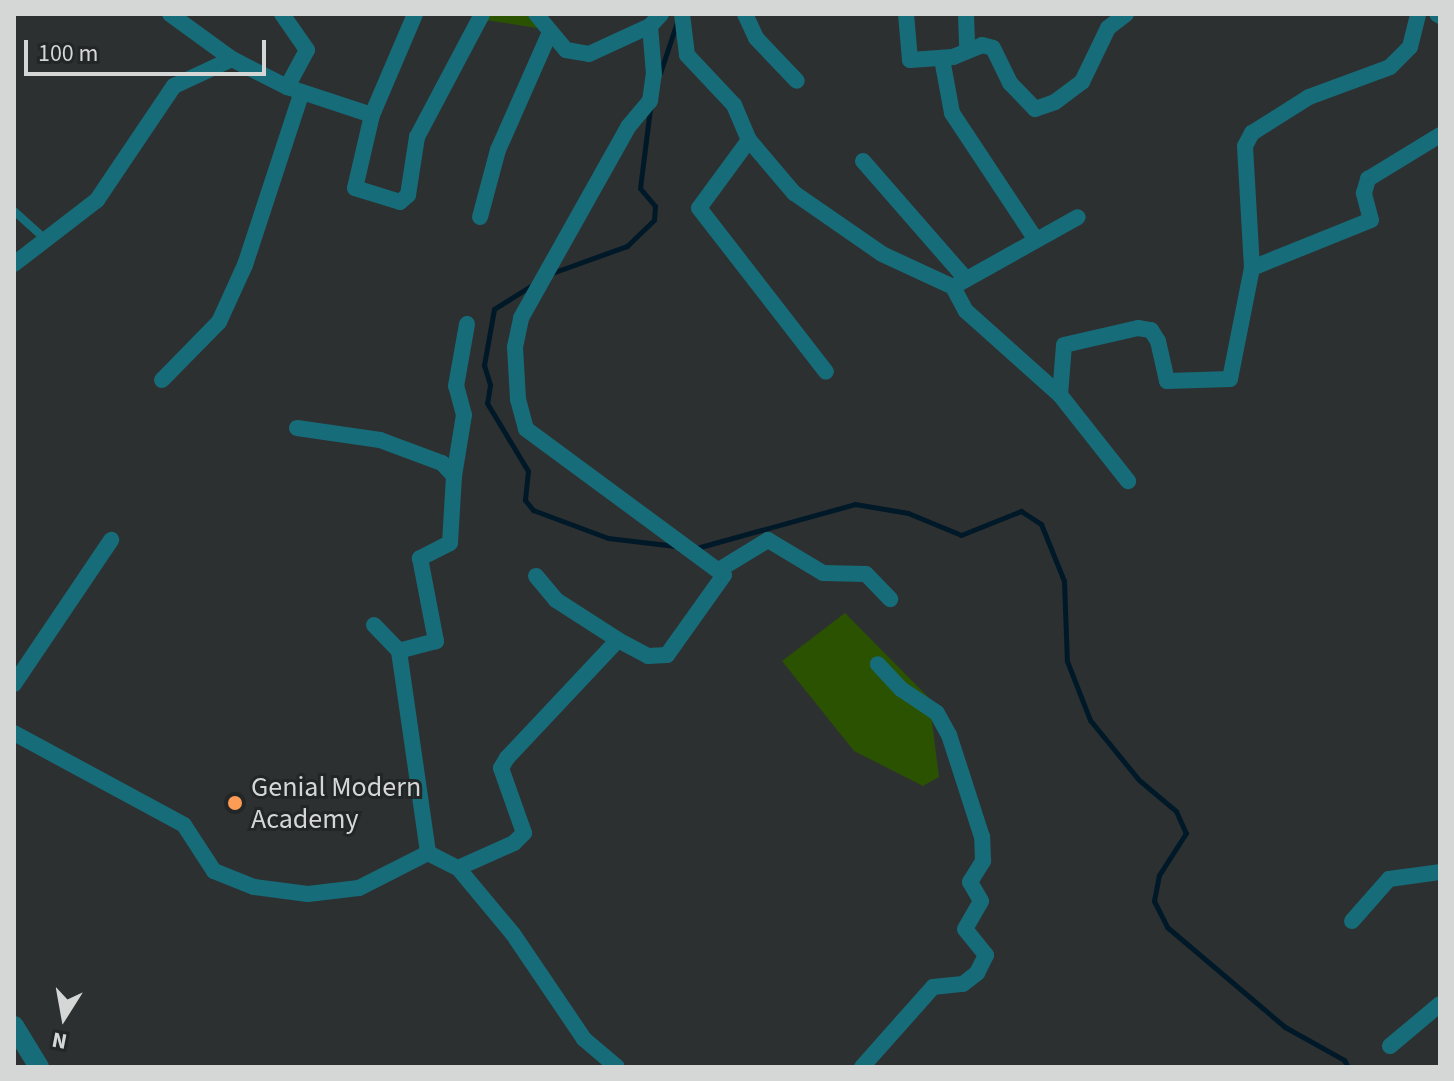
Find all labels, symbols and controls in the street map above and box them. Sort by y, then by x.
scale bar [28,24,270,74]
text: 100 m [38,36,98,71]
place label: Genial Modern Academy [251,770,421,836]
marker: Genial Modern Academy [226,794,244,812]
north arrow [24,977,104,1057]
text: N [49,1023,70,1058]

